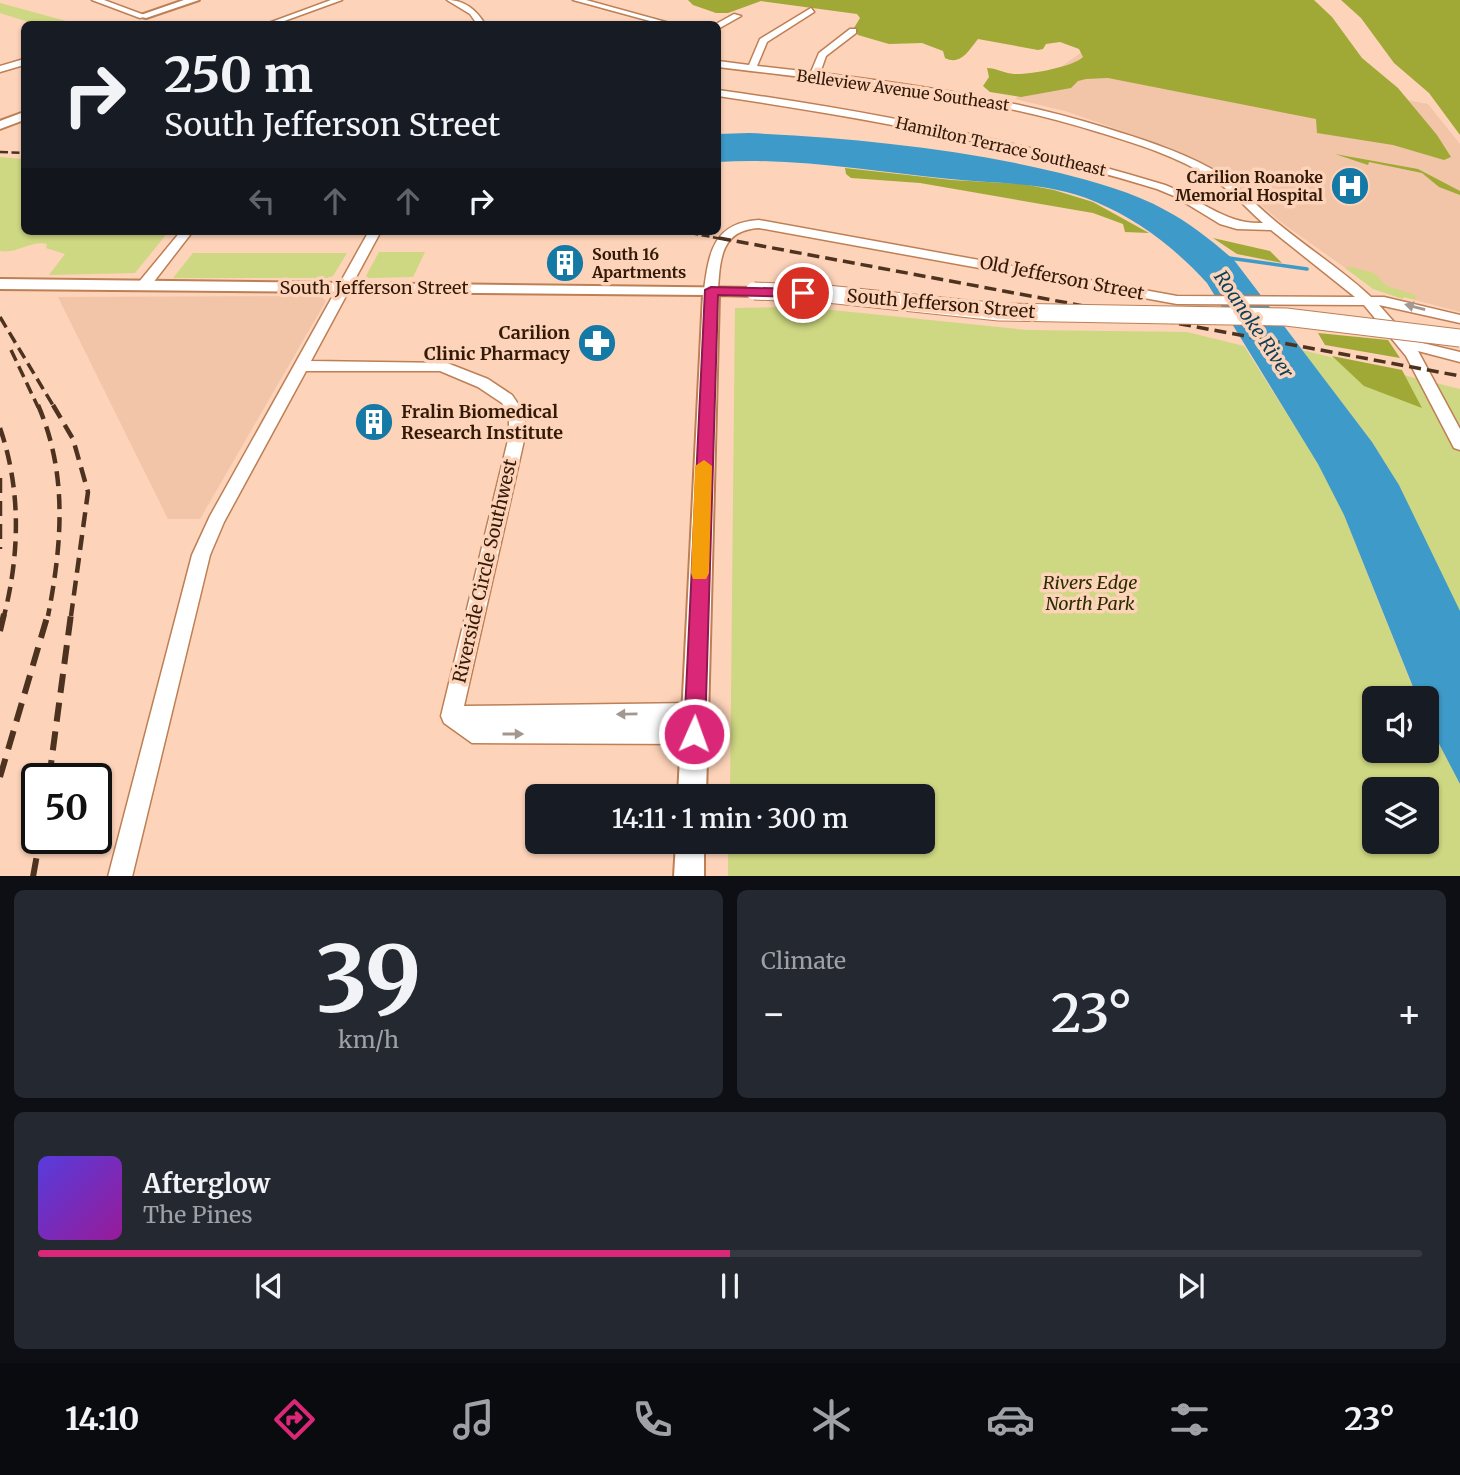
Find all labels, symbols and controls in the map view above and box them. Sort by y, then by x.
text: 250 m [164,44,313,105]
icon: right [49,49,140,140]
street label: Belleview Avenue Southeast [795,65,1011,115]
text: South Jefferson Street [164,105,500,145]
street label: Hamilton Terrace Southeast [894,112,1109,180]
hospital icon: Carilion Roanoke Memorial Hospital [1329,165,1371,207]
place label: Carilion Roanoke Memorial Hospital [1175,167,1323,205]
icon: left [243,182,281,220]
icon: ahead [316,182,354,220]
icon: ahead [389,182,427,220]
icon: right [462,182,500,220]
building icon: South 16 Apartments [544,242,586,284]
place label: South 16 Apartments [591,244,686,282]
street label: Old Jefferson Street [978,250,1146,305]
pin [773,263,833,323]
water label: Roanoke River [1209,266,1299,383]
icon: arrive [784,274,822,312]
street label: South Jefferson Street [279,276,469,299]
street label: South Jefferson Street [846,284,1036,323]
one-way arrow [1404,301,1426,312]
place label: Carilion Clinic Pharmacy [424,321,570,365]
pharmacy icon: Carilion Clinic Pharmacy [576,322,618,364]
place label: Fralin Biomedical Research Institute [401,400,563,444]
building icon: Fralin Biomedical Research Institute [353,401,395,443]
street label: Riverside Circle Southwest [448,457,521,685]
park label: Rivers Edge North Park [1043,571,1137,615]
map controls [1362,686,1439,854]
button: sound [1362,686,1439,763]
position arrow [657,697,731,771]
one-way arrow [615,708,637,720]
one-way arrow [502,728,524,740]
speed limit sign: 50 [21,763,112,854]
button: layers [1362,777,1439,854]
text: 14:11 · 1 min · 300 m [612,802,848,835]
text: 39 [316,922,421,1037]
text: Climate [761,946,846,975]
text: 23° [1051,981,1132,1046]
text: − [761,990,786,1037]
text: + [1397,990,1422,1037]
text: km/h [338,1025,399,1054]
text: Afterglow [143,1167,270,1200]
text: The Pines [143,1200,253,1229]
icon: previous [250,1267,288,1305]
icon: pause [711,1267,749,1305]
icon: next [1172,1267,1210,1305]
icon: directions [270,1395,319,1444]
icon: music [449,1395,498,1444]
icon: phone [628,1395,677,1444]
icon: climate [807,1395,856,1444]
icon: car [986,1395,1035,1444]
icon: filters [1165,1395,1214,1444]
text: 14:10 [65,1399,139,1439]
text: 23° [1344,1399,1395,1439]

